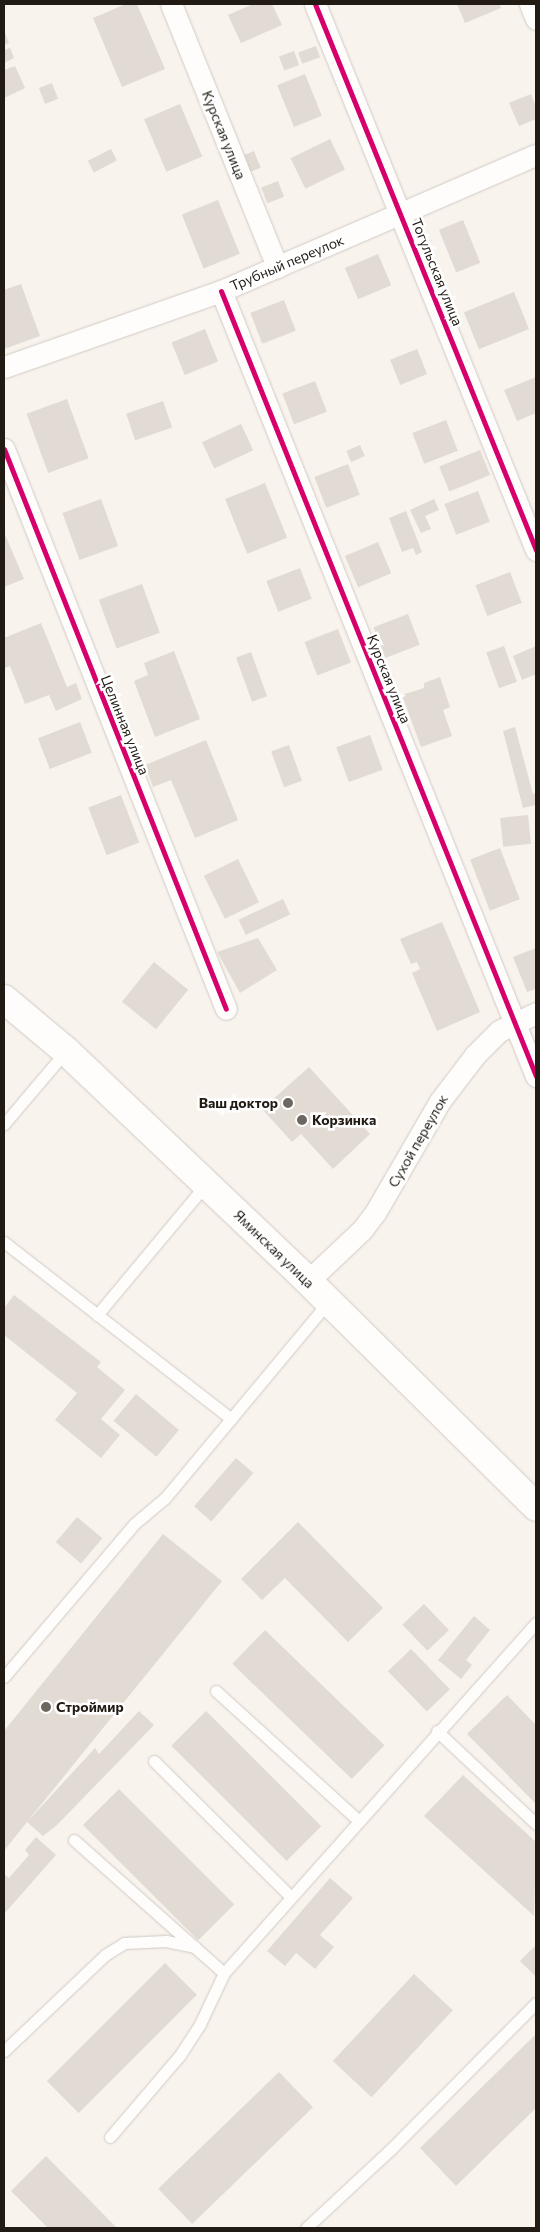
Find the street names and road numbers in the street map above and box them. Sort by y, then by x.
street label: Курская улица [199,88,249,182]
street label: Тогульская улица [408,216,466,328]
street label: Трубный переулок [228,231,346,295]
street label: Курская улица [364,632,414,726]
street label: Целинная улица [97,673,153,777]
street label: Сухой переулок [385,1092,451,1190]
street label: Яминская улица [230,1206,318,1292]

